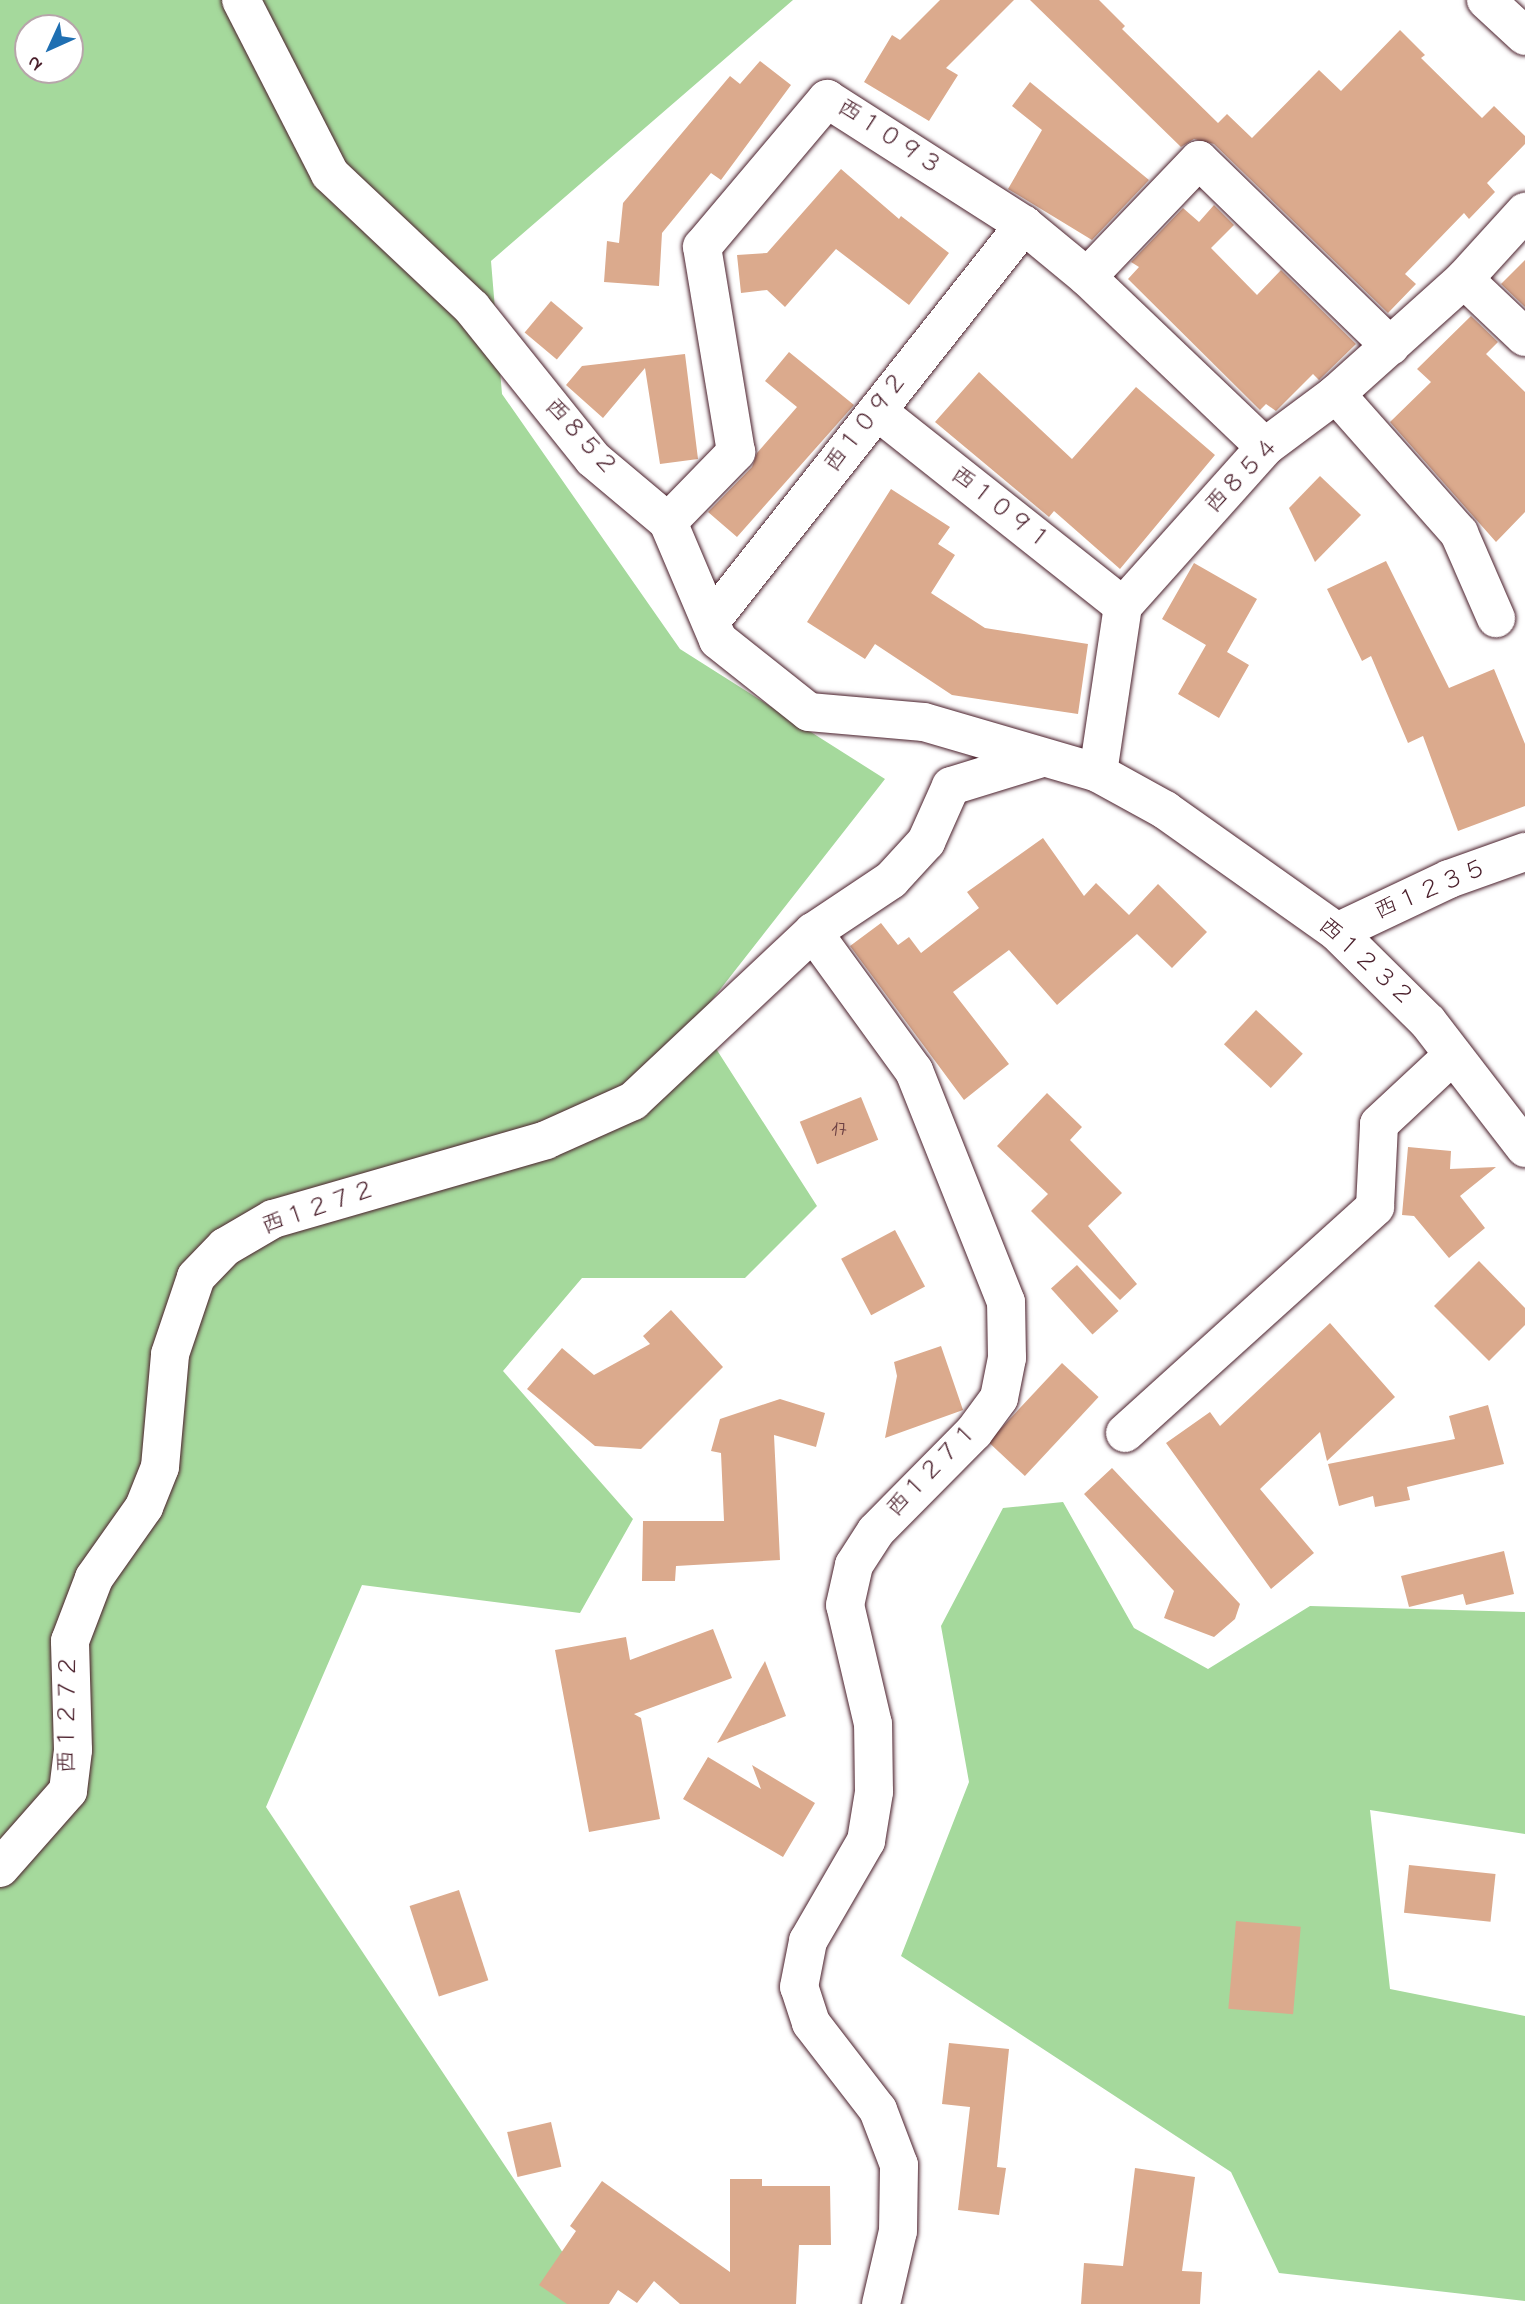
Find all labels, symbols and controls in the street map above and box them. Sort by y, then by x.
north arrow [14,14,84,84]
text: N [21,49,49,77]
street label: 西１０９３ [831,93,947,183]
street label: 西１０９２ [819,367,915,479]
street label: 西８５２ [537,393,623,483]
street label: 西８５４ [1199,431,1287,521]
street label: 西１０９１ [944,461,1056,557]
street label: 西１２３５ [1370,854,1492,928]
street label: 西１２３２ [1311,912,1419,1014]
house number: 17 [831,1117,847,1143]
street label: 西１２７２ [258,1176,380,1242]
street label: 西１２７１ [881,1418,985,1524]
street label: 西１２７２ [54,1654,84,1774]

